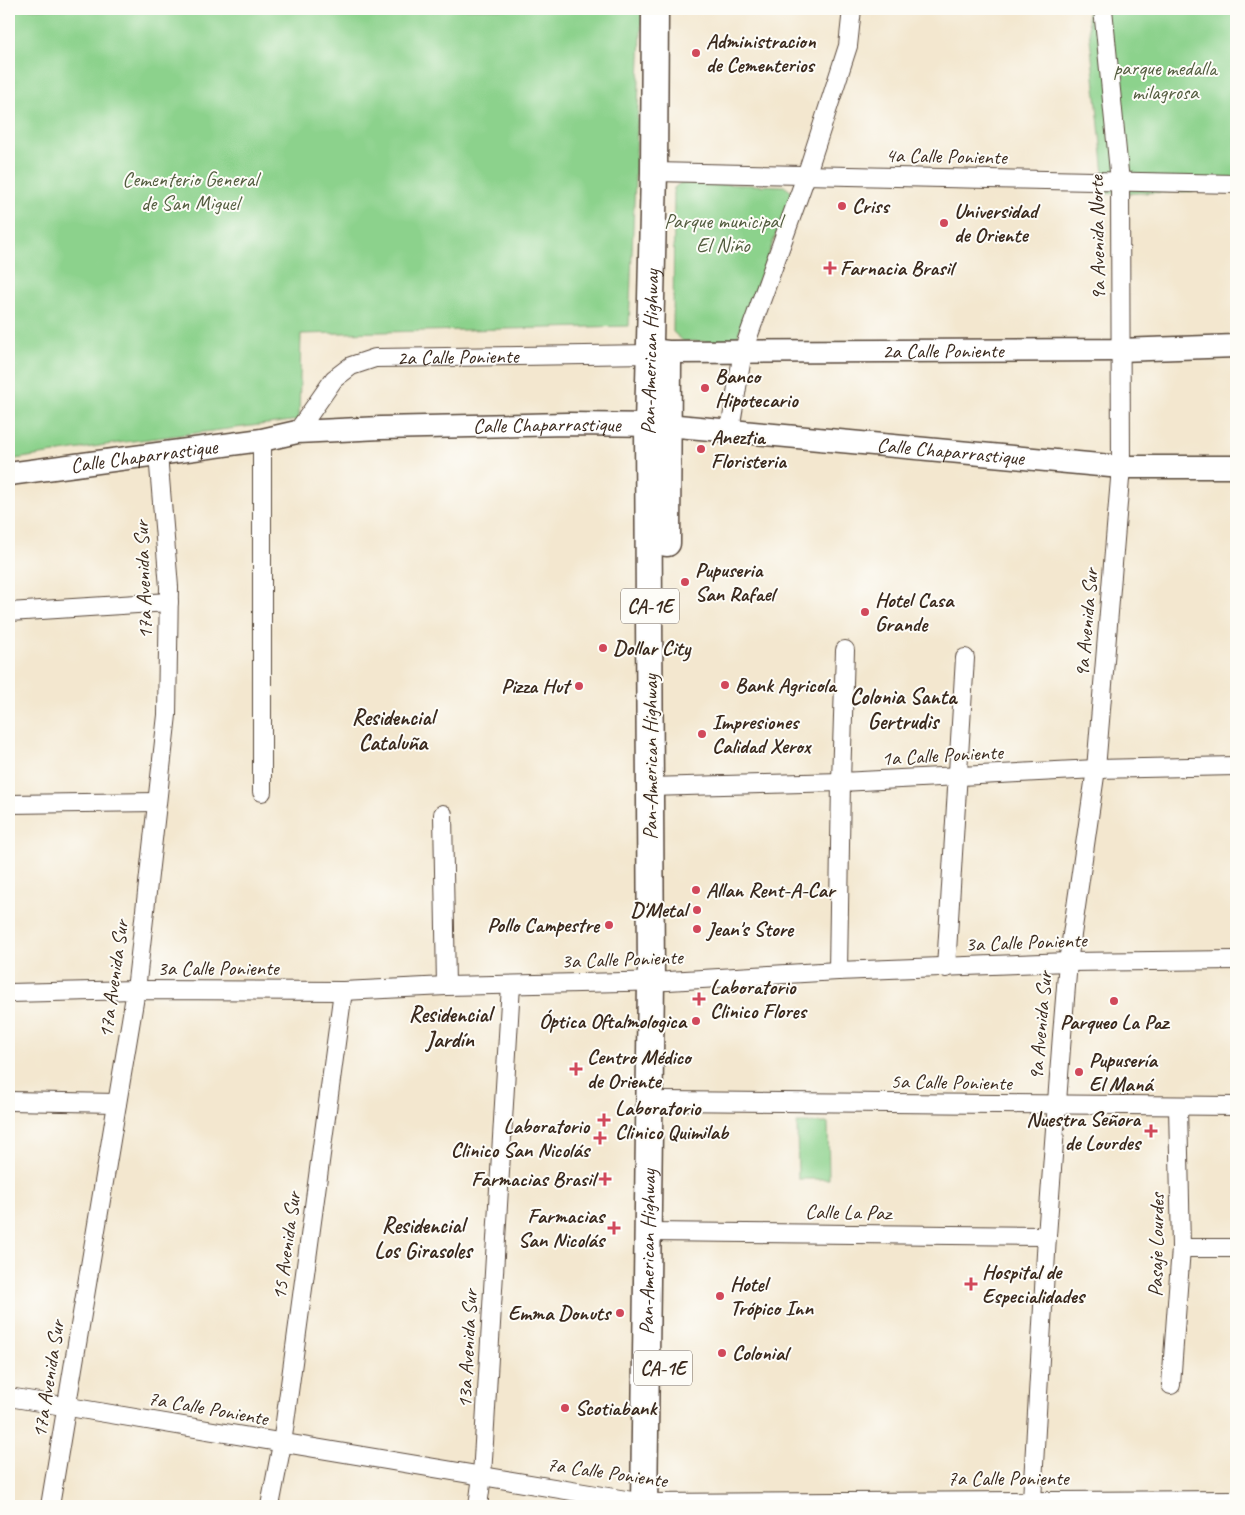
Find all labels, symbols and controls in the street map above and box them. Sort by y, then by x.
place label: Administracion de Cementerios [706,28,816,78]
marker: Administracion de Cementerios [690,47,702,59]
park label: parque medalla milagrosa [1113,55,1219,105]
street label: 4a Calle Poniente [885,142,1009,170]
park label: Cementerio General de San Miguel [122,166,261,216]
street label: 9a Avenida Norte [1083,174,1111,301]
place label: Criss [852,193,891,219]
place label: Universidad de Oriente [954,198,1041,248]
marker: Criss [836,200,848,212]
park label: Parque municipal El Niño [664,208,785,258]
marker: Universidad de Oriente [938,217,950,229]
place label: Farnacia Brasil [840,255,958,281]
marker: Farnacia Brasil [824,262,836,274]
street label: Pan-American Highway [635,267,665,435]
street label: 2a Calle Poniente [882,338,1006,364]
street label: 2a Calle Poniente [397,343,521,371]
place label: Banco Hipotecario [715,363,799,413]
marker: Banco Hipotecario [699,382,711,394]
street label: Calle Chaparrastique [473,411,622,439]
place label: Aneztia Floristeria [711,424,787,474]
street label: Calle Chaparrastique [876,431,1026,471]
street label: Calle Chaparrastique [69,433,220,479]
marker: Aneztia Floristeria [695,443,707,455]
street label: 17a Avenida Sur [128,518,158,640]
place label: Pupuseria San Rafael [695,557,778,607]
street label: 9a Avenida Sur [1068,565,1104,679]
marker: Pupuseria San Rafael [679,576,691,588]
place label: Hotel Casa Grande [875,587,955,637]
road number: CA-1E [621,588,679,624]
marker: Hotel Casa Grande [859,606,871,618]
place label: Dollar City [613,635,692,662]
marker: Dollar City [597,642,609,654]
street label: Pan-American Highway [637,672,663,840]
place label: Bank Agricola [735,672,838,698]
place label: Pizza Hut [501,673,572,699]
marker: Bank Agricola [719,679,731,691]
marker: Pizza Hut [573,680,585,692]
district label: Colonia Santa Gertrudis [850,683,958,736]
district label: Residencial Cataluña [352,704,438,757]
place label: Impresiones Calidad Xerox [712,709,812,759]
marker: Impresiones Calidad Xerox [696,728,708,740]
street label: 1a Calle Poniente [881,739,1005,771]
place label: Allan Rent-A-Car [706,877,837,903]
marker: Allan Rent-A-Car [690,884,702,896]
place label: D'Metal [631,897,691,923]
marker: D'Metal [691,904,703,916]
place label: Pollo Campestre [487,912,601,938]
street label: 17a Avenida Sur [92,916,134,1040]
place label: Jean's Store [705,916,795,942]
marker: Pollo Campestre [603,919,615,931]
marker: Jean's Store [691,923,703,935]
street label: 3a Calle Poniente [965,927,1089,957]
street label: 3a Calle Poniente [561,944,685,974]
street label: 3a Calle Poniente [157,955,281,981]
street label: 9a Avenida Sur [1022,968,1058,1082]
place label: Laboratorio Clinico Flores [710,974,809,1024]
marker: Laboratorio Clinico Flores [692,992,706,1006]
marker: Parqueo La Paz [1108,995,1120,1007]
district label: Residencial Jardín [409,1001,495,1054]
place label: Óptica Oftalmologica [539,1008,688,1034]
place label: Parqueo La Paz [1060,1009,1170,1035]
marker: Óptica Oftalmologica [690,1015,702,1027]
place label: Centro Médico de Oriente [587,1044,693,1094]
place label: Pupusería El Maná [1089,1047,1159,1097]
marker: Centro Médico de Oriente [569,1062,583,1076]
marker: Pupusería El Maná [1073,1066,1085,1078]
street label: 5a Calle Poniente [890,1068,1014,1096]
place label: Laboratorio Clinico Quimilab [615,1095,730,1145]
place label: Nuestra Señora de Lourdes [1026,1106,1143,1156]
place label: Laboratorio Clinico San Nicolás [451,1113,592,1163]
marker: Laboratorio Clinico Quimilab [597,1113,611,1127]
marker: Nuestra Señora de Lourdes [1144,1124,1158,1138]
marker: Laboratorio Clinico San Nicolás [593,1131,607,1145]
place label: Farmacias Brasil [471,1166,599,1192]
street label: Pan-American Highway [633,1167,662,1335]
marker: Farmacias Brasil [599,1173,611,1185]
street label: 15 Avenida Sur [266,1188,307,1302]
street label: Pasaje Lourdes [1142,1191,1170,1297]
street label: Calle La Paz [805,1198,894,1226]
place label: Farmacias San Nicolás [518,1203,607,1253]
district label: Residencial Los Girasoles [374,1212,474,1265]
marker: Farmacias San Nicolás [608,1222,620,1234]
place label: Hospital de Especialidades [982,1259,1087,1309]
place label: Hotel Trópico Inn [730,1271,814,1321]
marker: Hospital de Especialidades [964,1277,978,1291]
street label: 13a Avenida Sur [451,1287,483,1409]
marker: Hotel Trópico Inn [714,1290,726,1302]
place label: Emma Donuts [508,1300,613,1326]
marker: Emma Donuts [614,1307,626,1319]
street label: 17a Avenida Sur [26,1316,71,1440]
place label: Colonial [732,1340,792,1366]
marker: Colonial [716,1347,728,1359]
road number: CA-1E [634,1350,692,1386]
street label: 7a Calle Poniente [146,1385,272,1432]
place label: Scotiabank [575,1395,658,1421]
marker: Scotiabank [559,1402,571,1414]
street label: 7a Calle Poniente [545,1451,671,1494]
street label: 7a Calle Poniente [947,1465,1071,1491]

